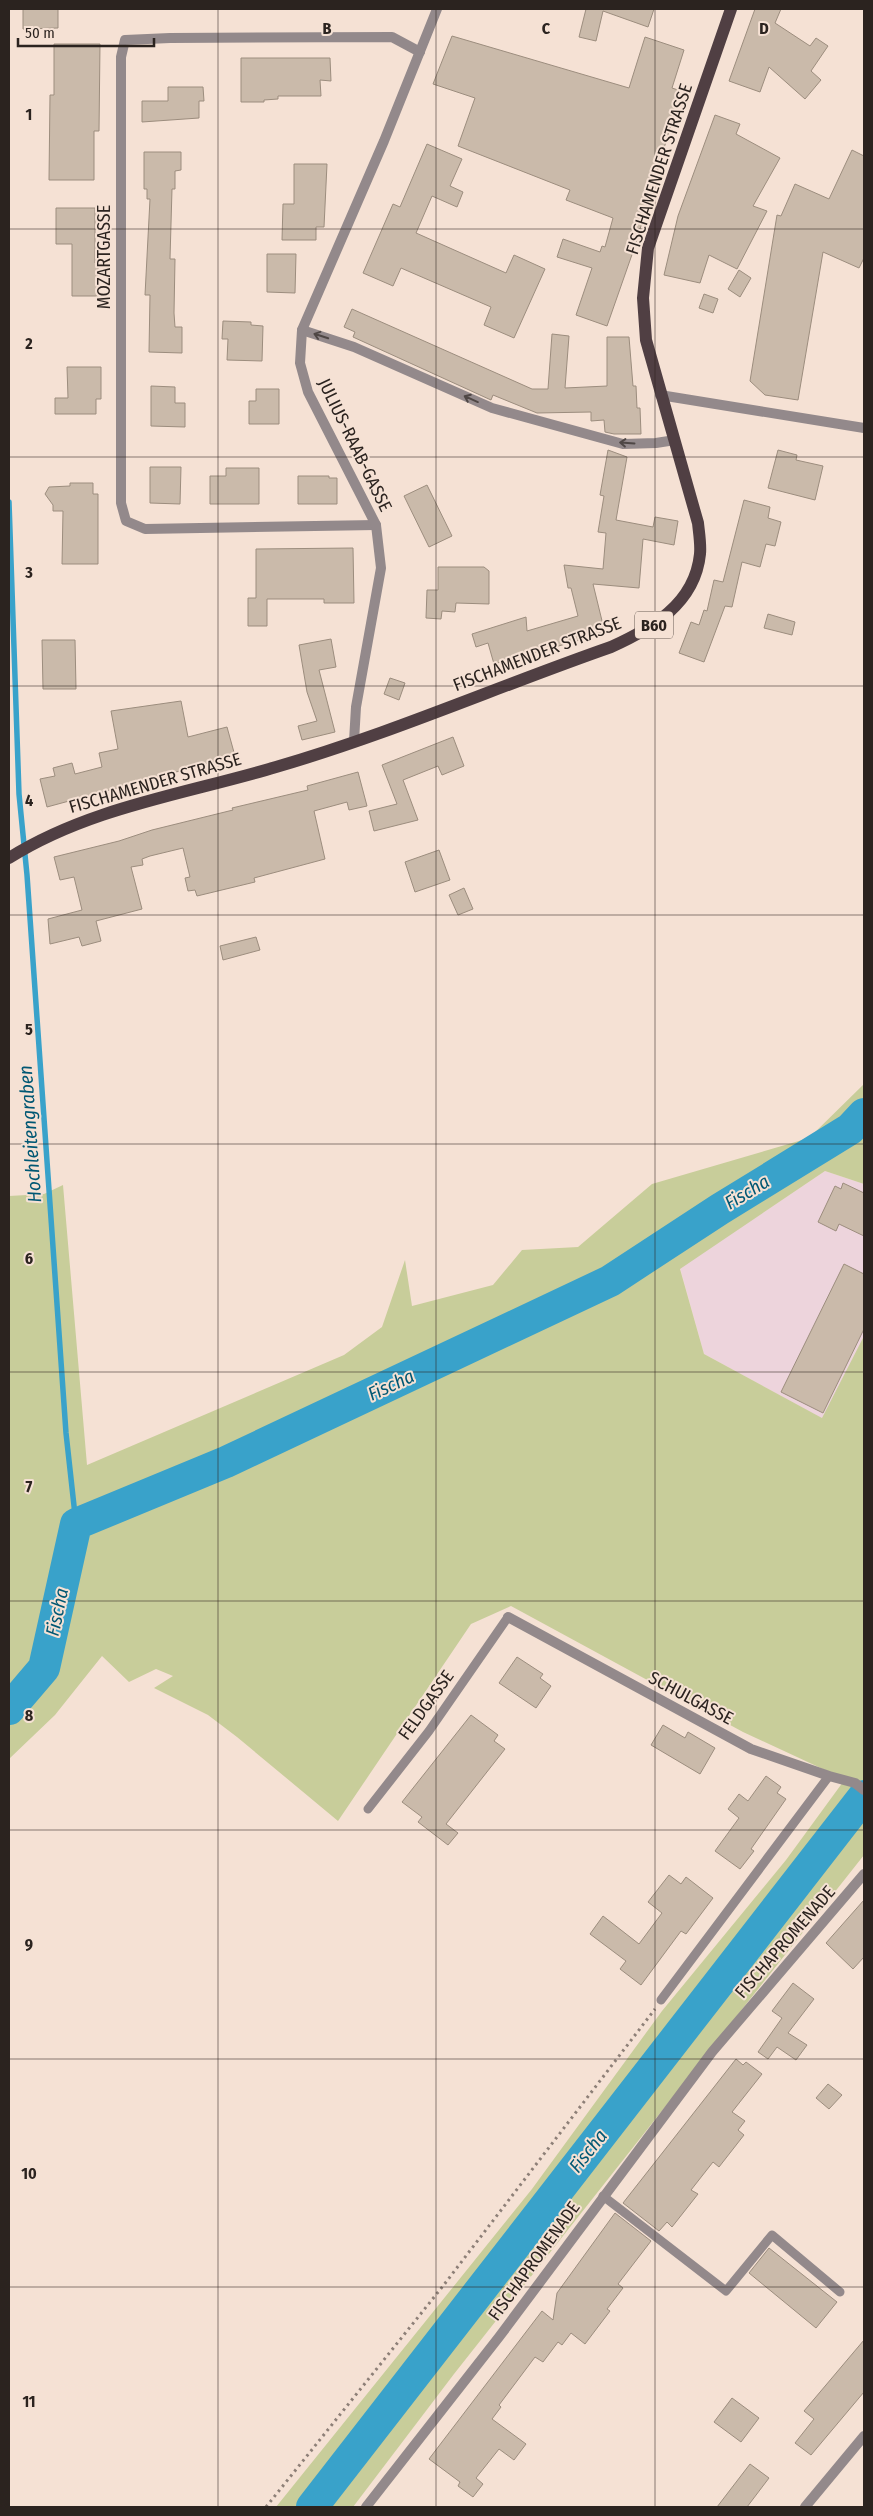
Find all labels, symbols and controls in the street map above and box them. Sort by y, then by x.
scale bar [18,15,154,47]
text: B [323,19,332,38]
text: C [542,19,551,38]
text: D [759,19,769,38]
text: 50 m [25,24,55,42]
street label: FISCHAMENDER STRASSE [621,81,697,257]
text: 1 [26,105,32,124]
street label: MOZARTGASSE [93,205,115,309]
one-way arrow [314,331,329,340]
text: 2 [24,334,33,353]
street label: JULIUS-RAAB-GASSE [313,375,397,515]
one-way arrow [464,393,479,403]
one-way arrow [619,439,635,448]
text: 3 [24,563,33,582]
street label: FISCHAMENDER STRASSE [450,612,624,696]
road number: B60 [635,612,673,638]
street label: FISCHAMENDER STRASSE [66,748,244,818]
text: 4 [25,791,33,810]
text: 5 [25,1020,33,1039]
water label: Hochleitengraben [14,1065,46,1203]
water label: Fischa [720,1170,774,1214]
text: 6 [25,1249,33,1268]
water label: Fischa [364,1364,418,1406]
text: 7 [26,1477,33,1496]
water label: Fischa [41,1586,73,1638]
street label: FELDGASSE [393,1666,459,1744]
street label: SCHULGASSE [645,1667,737,1729]
text: 8 [25,1706,34,1725]
street label: FISCHAPROMENADE [730,1881,840,2003]
text: 9 [25,1935,33,1954]
water label: Fischa [564,2125,612,2177]
text: 10 [21,2164,37,2183]
street label: FISCHAPROMENADE [483,2197,585,2325]
text: 11 [22,2392,36,2411]

